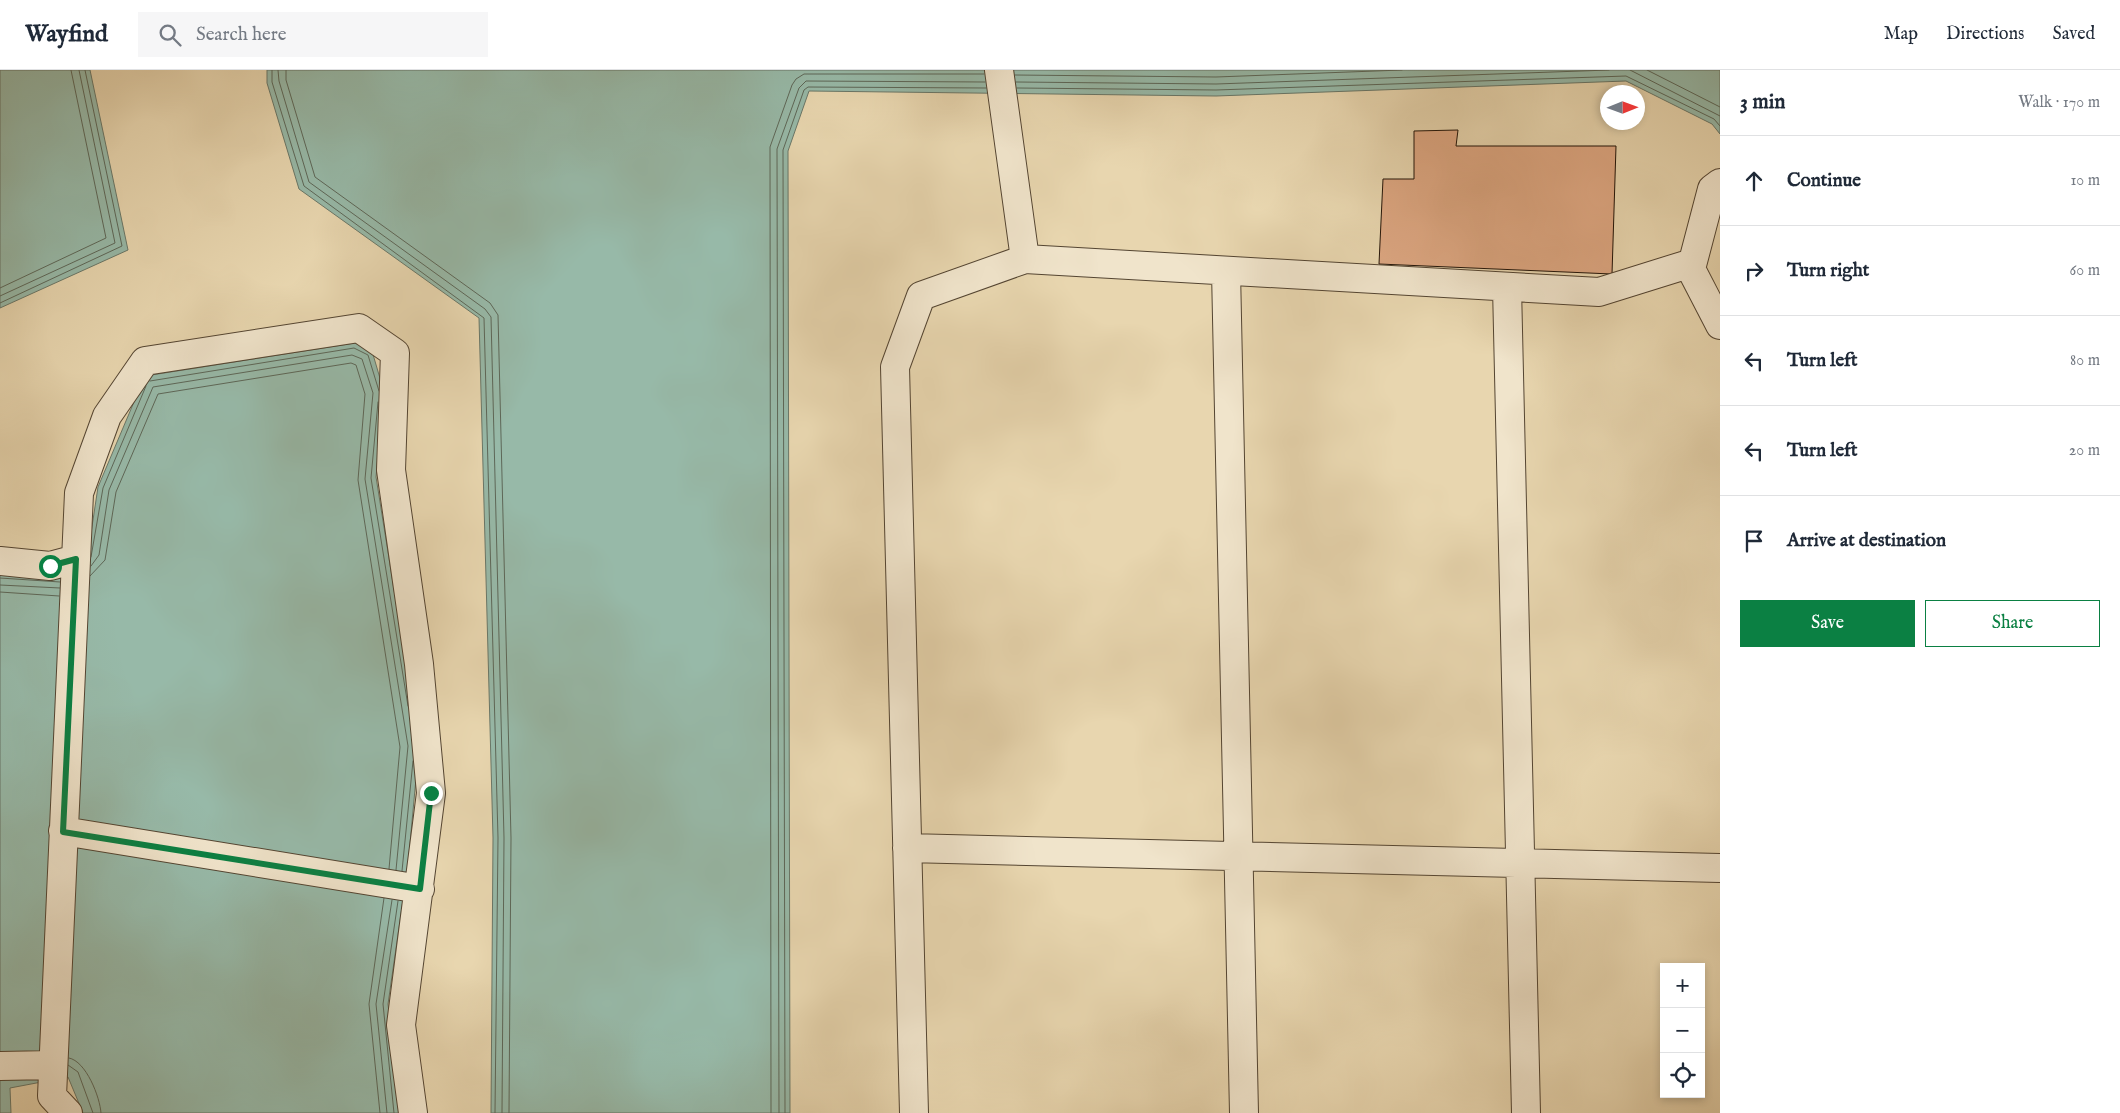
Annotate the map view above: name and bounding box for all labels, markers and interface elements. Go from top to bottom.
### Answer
search box [138,12,488,57]
text: Wayfind [25,19,108,50]
icon: search [156,21,184,49]
text: Search here [196,23,286,47]
text: Map [1884,23,1918,46]
text: Directions [1946,23,2024,46]
text: Saved [2052,23,2095,46]
north arrow [1600,85,1645,130]
text: 3 min [1740,89,1785,116]
text: Walk · 170 m [2018,93,2100,113]
icon: ahead [1740,167,1768,195]
text: Continue [1787,169,1861,193]
text: 10 m [2070,171,2100,191]
icon: right [1740,257,1768,285]
text: Turn right [1787,259,1869,283]
text: 60 m [2070,261,2100,281]
icon: left [1740,347,1768,375]
text: Turn left [1787,349,1858,373]
text: 80 m [2070,351,2100,371]
icon: left [1740,437,1768,465]
text: Turn left [1787,439,1858,463]
text: 20 m [2069,441,2100,461]
icon: arrive [1740,527,1768,555]
text: Arrive at destination [1787,529,1946,553]
route start [39,555,62,578]
button: Save [1740,600,1915,647]
button: Share [1925,600,2100,647]
route end [420,782,443,805]
map controls [1660,963,1705,1098]
button: + [1660,963,1705,1008]
button: − [1660,1008,1705,1053]
button: locate [1660,1053,1705,1098]

